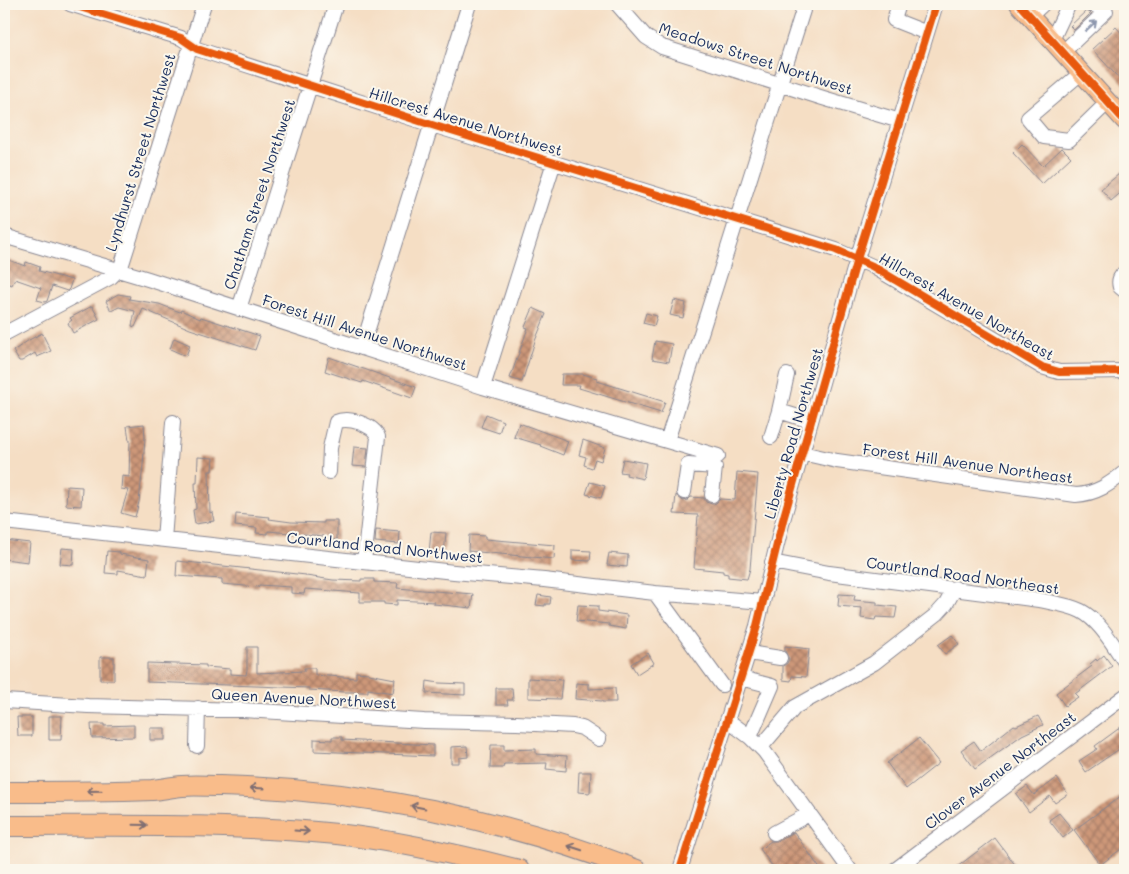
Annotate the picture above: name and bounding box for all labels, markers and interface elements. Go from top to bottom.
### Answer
street label: Meadows Street Northwest [657,17,855,99]
one-way arrow [1084,20,1097,32]
street label: Lyndhurst Street Northwest [100,50,180,254]
street label: Hillcrest Avenue Northwest [367,82,565,160]
street label: Chatham Street Northwest [219,96,299,292]
street label: Hillcrest Avenue Northeast [876,248,1058,364]
street label: Forest Hill Avenue Northwest [260,289,470,375]
street label: Liberty Road Northwest [759,345,827,521]
street label: Forest Hill Avenue Northeast [862,438,1074,488]
street label: Courtland Road Northwest [286,527,484,567]
street label: Courtland Road Northeast [865,552,1061,598]
street label: Queen Avenue Northwest [211,683,397,713]
street label: Clover Avenue Northeast [920,706,1080,834]
one-way arrow [249,783,265,792]
one-way arrow [87,786,103,796]
one-way arrow [410,802,426,812]
one-way arrow [132,820,148,830]
one-way arrow [294,826,310,836]
one-way arrow [568,843,583,852]

